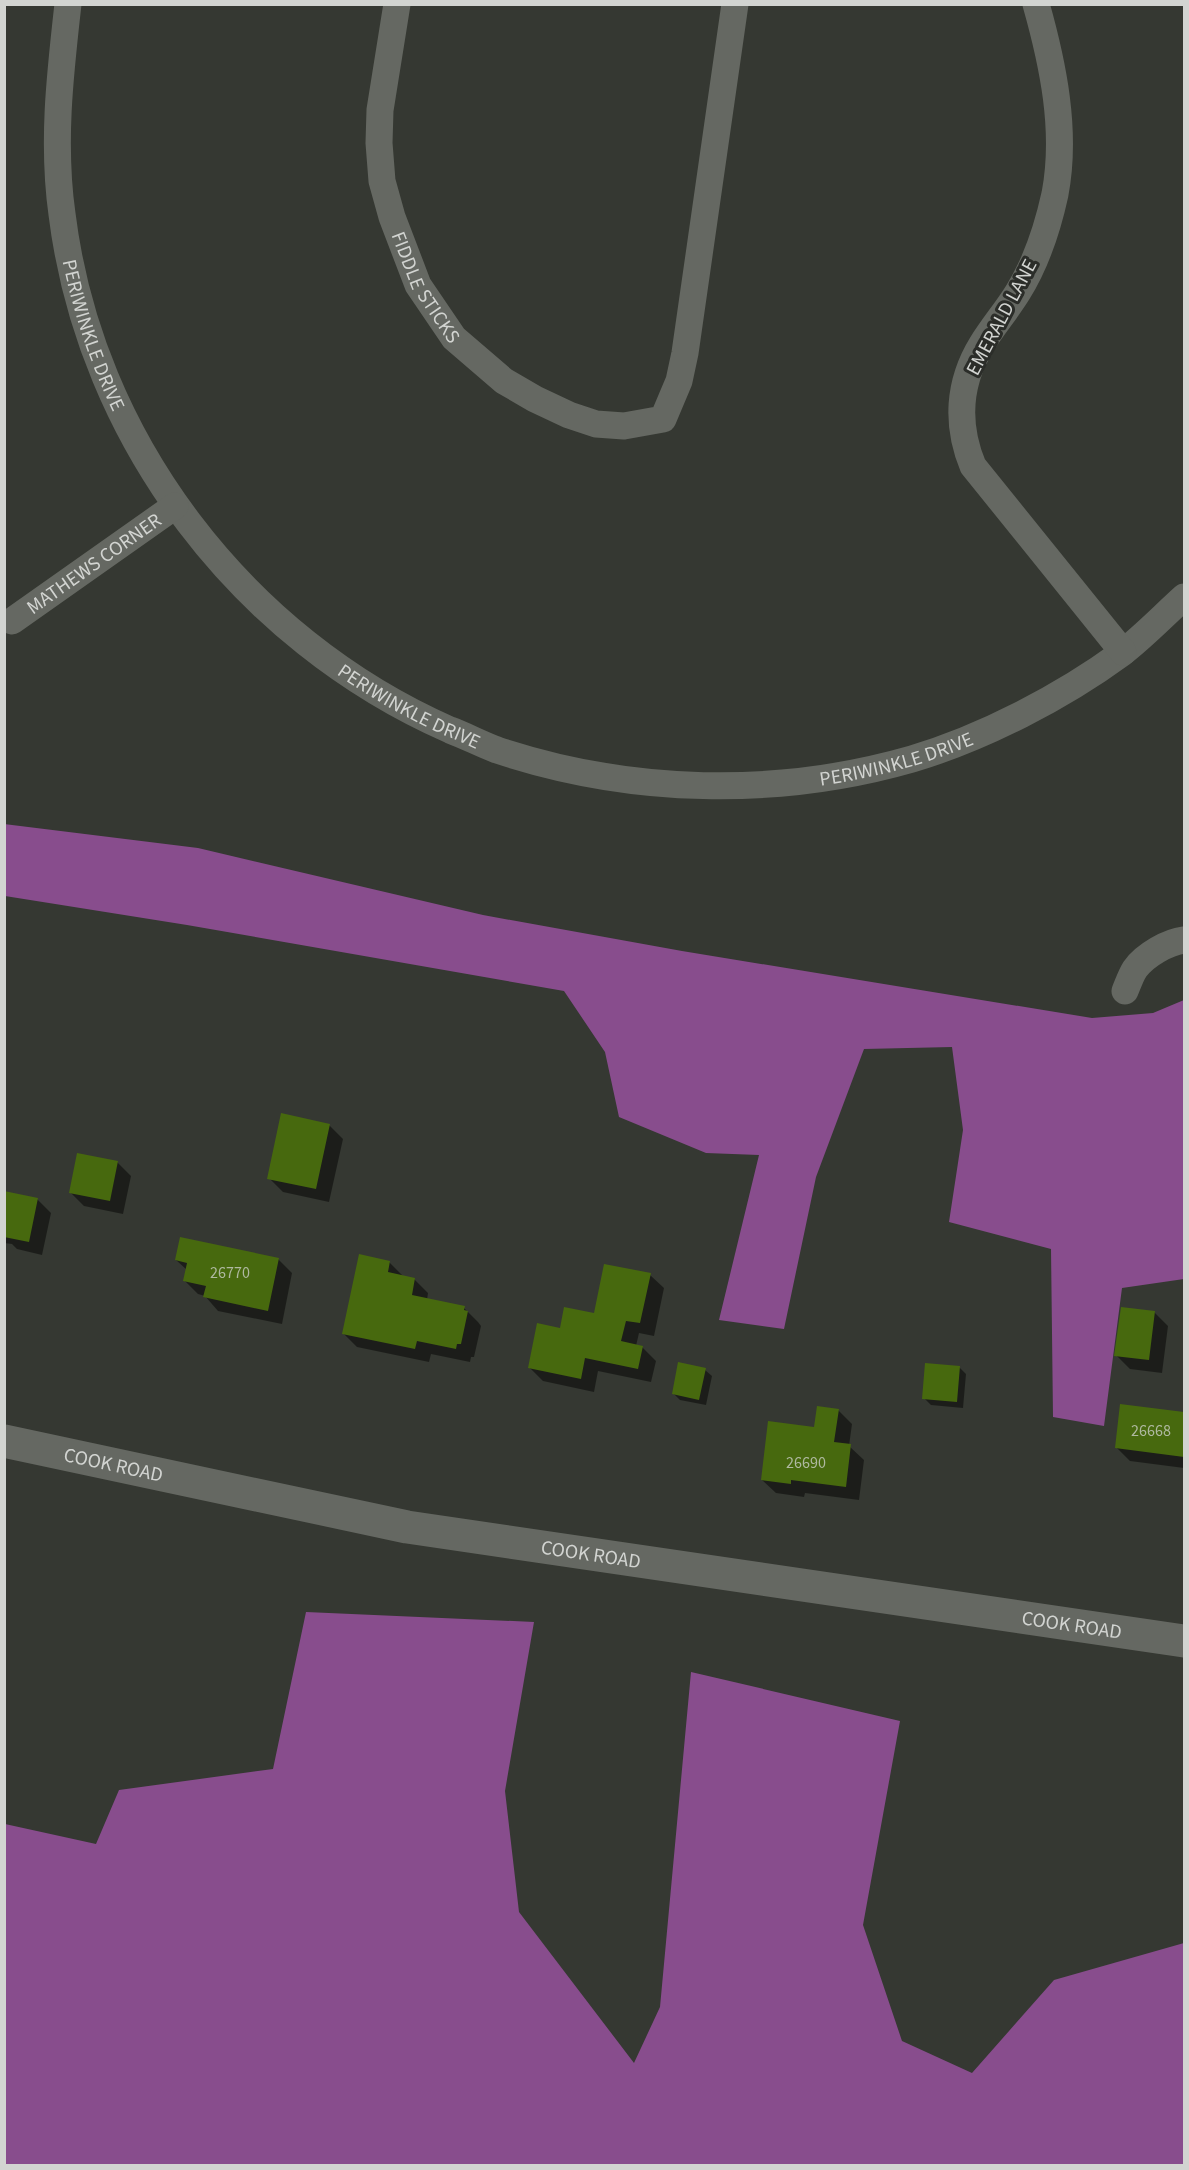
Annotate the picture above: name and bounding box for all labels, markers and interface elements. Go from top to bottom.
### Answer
street label: FIDDLE STICKS [384,228,467,349]
street label: EMERALD LANE [959,254,1044,381]
street label: PERIWINKLE DRIVE [55,257,131,416]
street label: MATHEWS CORNER [21,507,167,622]
street label: PERIWINKLE DRIVE [332,658,485,756]
street label: PERIWINKLE DRIVE [818,725,977,794]
house number: 26770 [210,1262,250,1284]
house number: 26668 [1131,1420,1171,1442]
street label: COOK ROAD [61,1441,165,1490]
house number: 26690 [786,1452,826,1474]
street label: COOK ROAD [539,1534,643,1576]
street label: COOK ROAD [1020,1604,1124,1647]

